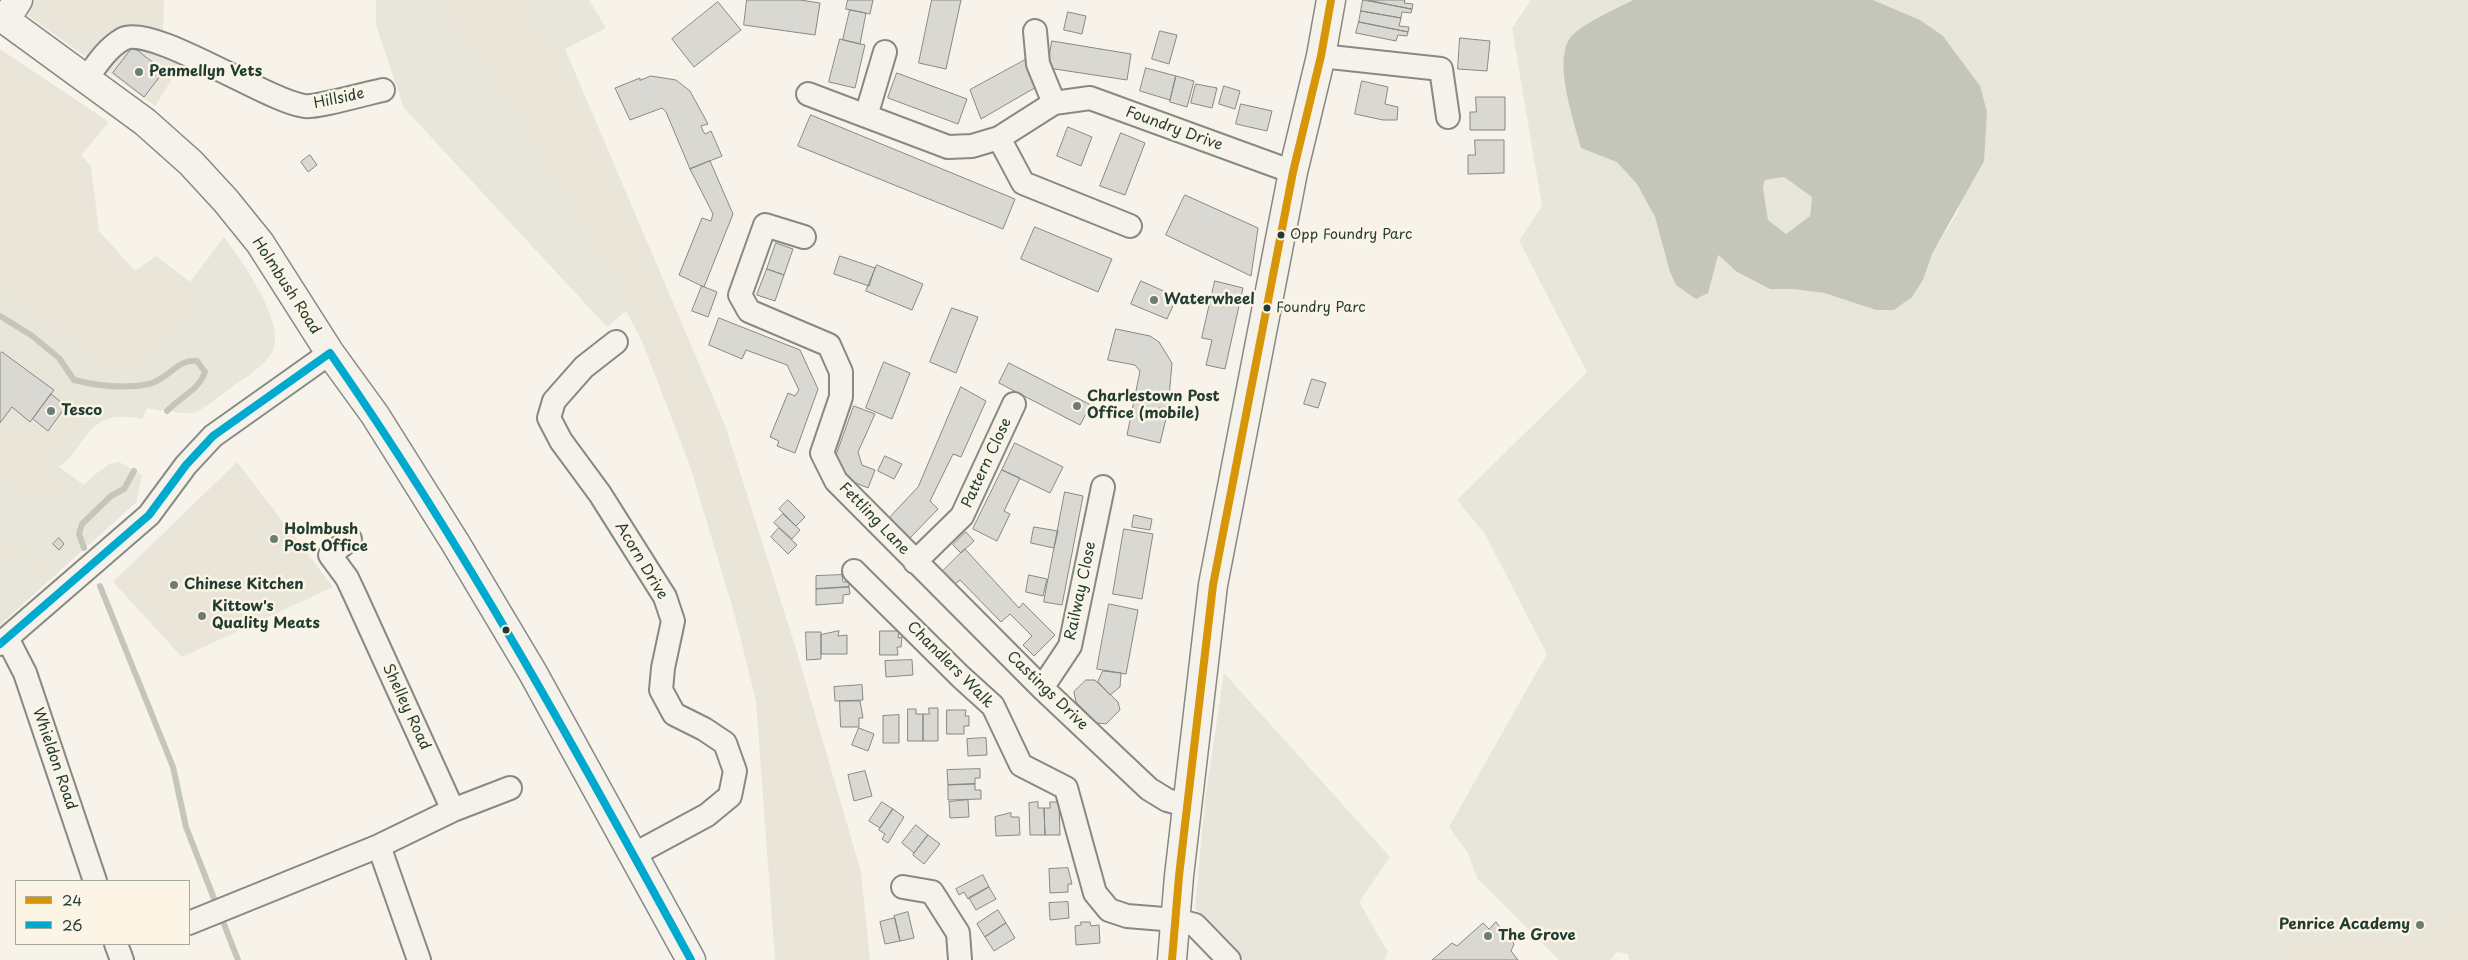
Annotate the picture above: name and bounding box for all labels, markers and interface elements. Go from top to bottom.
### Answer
place label: Penmellyn Vets [149,63,262,81]
marker: Penmellyn Vets [133,66,145,78]
street label: Hillside [312,85,366,113]
street label: Foundry Drive [1123,103,1225,155]
place label: Opp Foundry Parc [1290,227,1412,243]
marker: Opp Foundry Parc [1276,230,1286,240]
street label: Holmbush Road [248,234,324,338]
place label: Waterwheel [1164,291,1255,309]
marker: Waterwheel [1148,294,1160,306]
place label: Foundry Parc [1276,300,1366,316]
marker: Foundry Parc [1262,303,1272,313]
place label: Charlestown Post Office (mobile) [1087,388,1220,423]
marker: Charlestown Post Office (mobile) [1071,400,1083,412]
place label: Tesco [61,402,102,420]
marker: Tesco [45,405,57,417]
street label: Pattern Close [958,415,1016,511]
street label: Fettling Lane [835,479,913,559]
street label: Acorn Drive [611,519,671,603]
place label: Holmbush Post Office [284,521,368,556]
marker: Holmbush Post Office [268,533,280,545]
street label: Railway Close [1062,540,1100,642]
place label: Chinese Kitchen [184,576,304,594]
marker: Chinese Kitchen [168,579,180,591]
place label: Kittow's Quality Meats [212,598,320,633]
marker: Kittow's Quality Meats [196,610,208,622]
street label: Chandlers Walk [903,618,997,712]
unlabelled marker [501,625,511,635]
street label: Castings Drive [1003,648,1091,734]
street label: Shelley Road [378,661,434,753]
street label: Whieldon Road [28,706,80,812]
legend [15,880,190,945]
text: 24 [62,888,82,911]
text: 26 [62,913,83,936]
place label: Penrice Academy [2279,916,2410,934]
marker: Penrice Academy [2414,919,2426,931]
place label: The Grove [1498,927,1576,945]
marker: The Grove [1482,930,1494,942]

